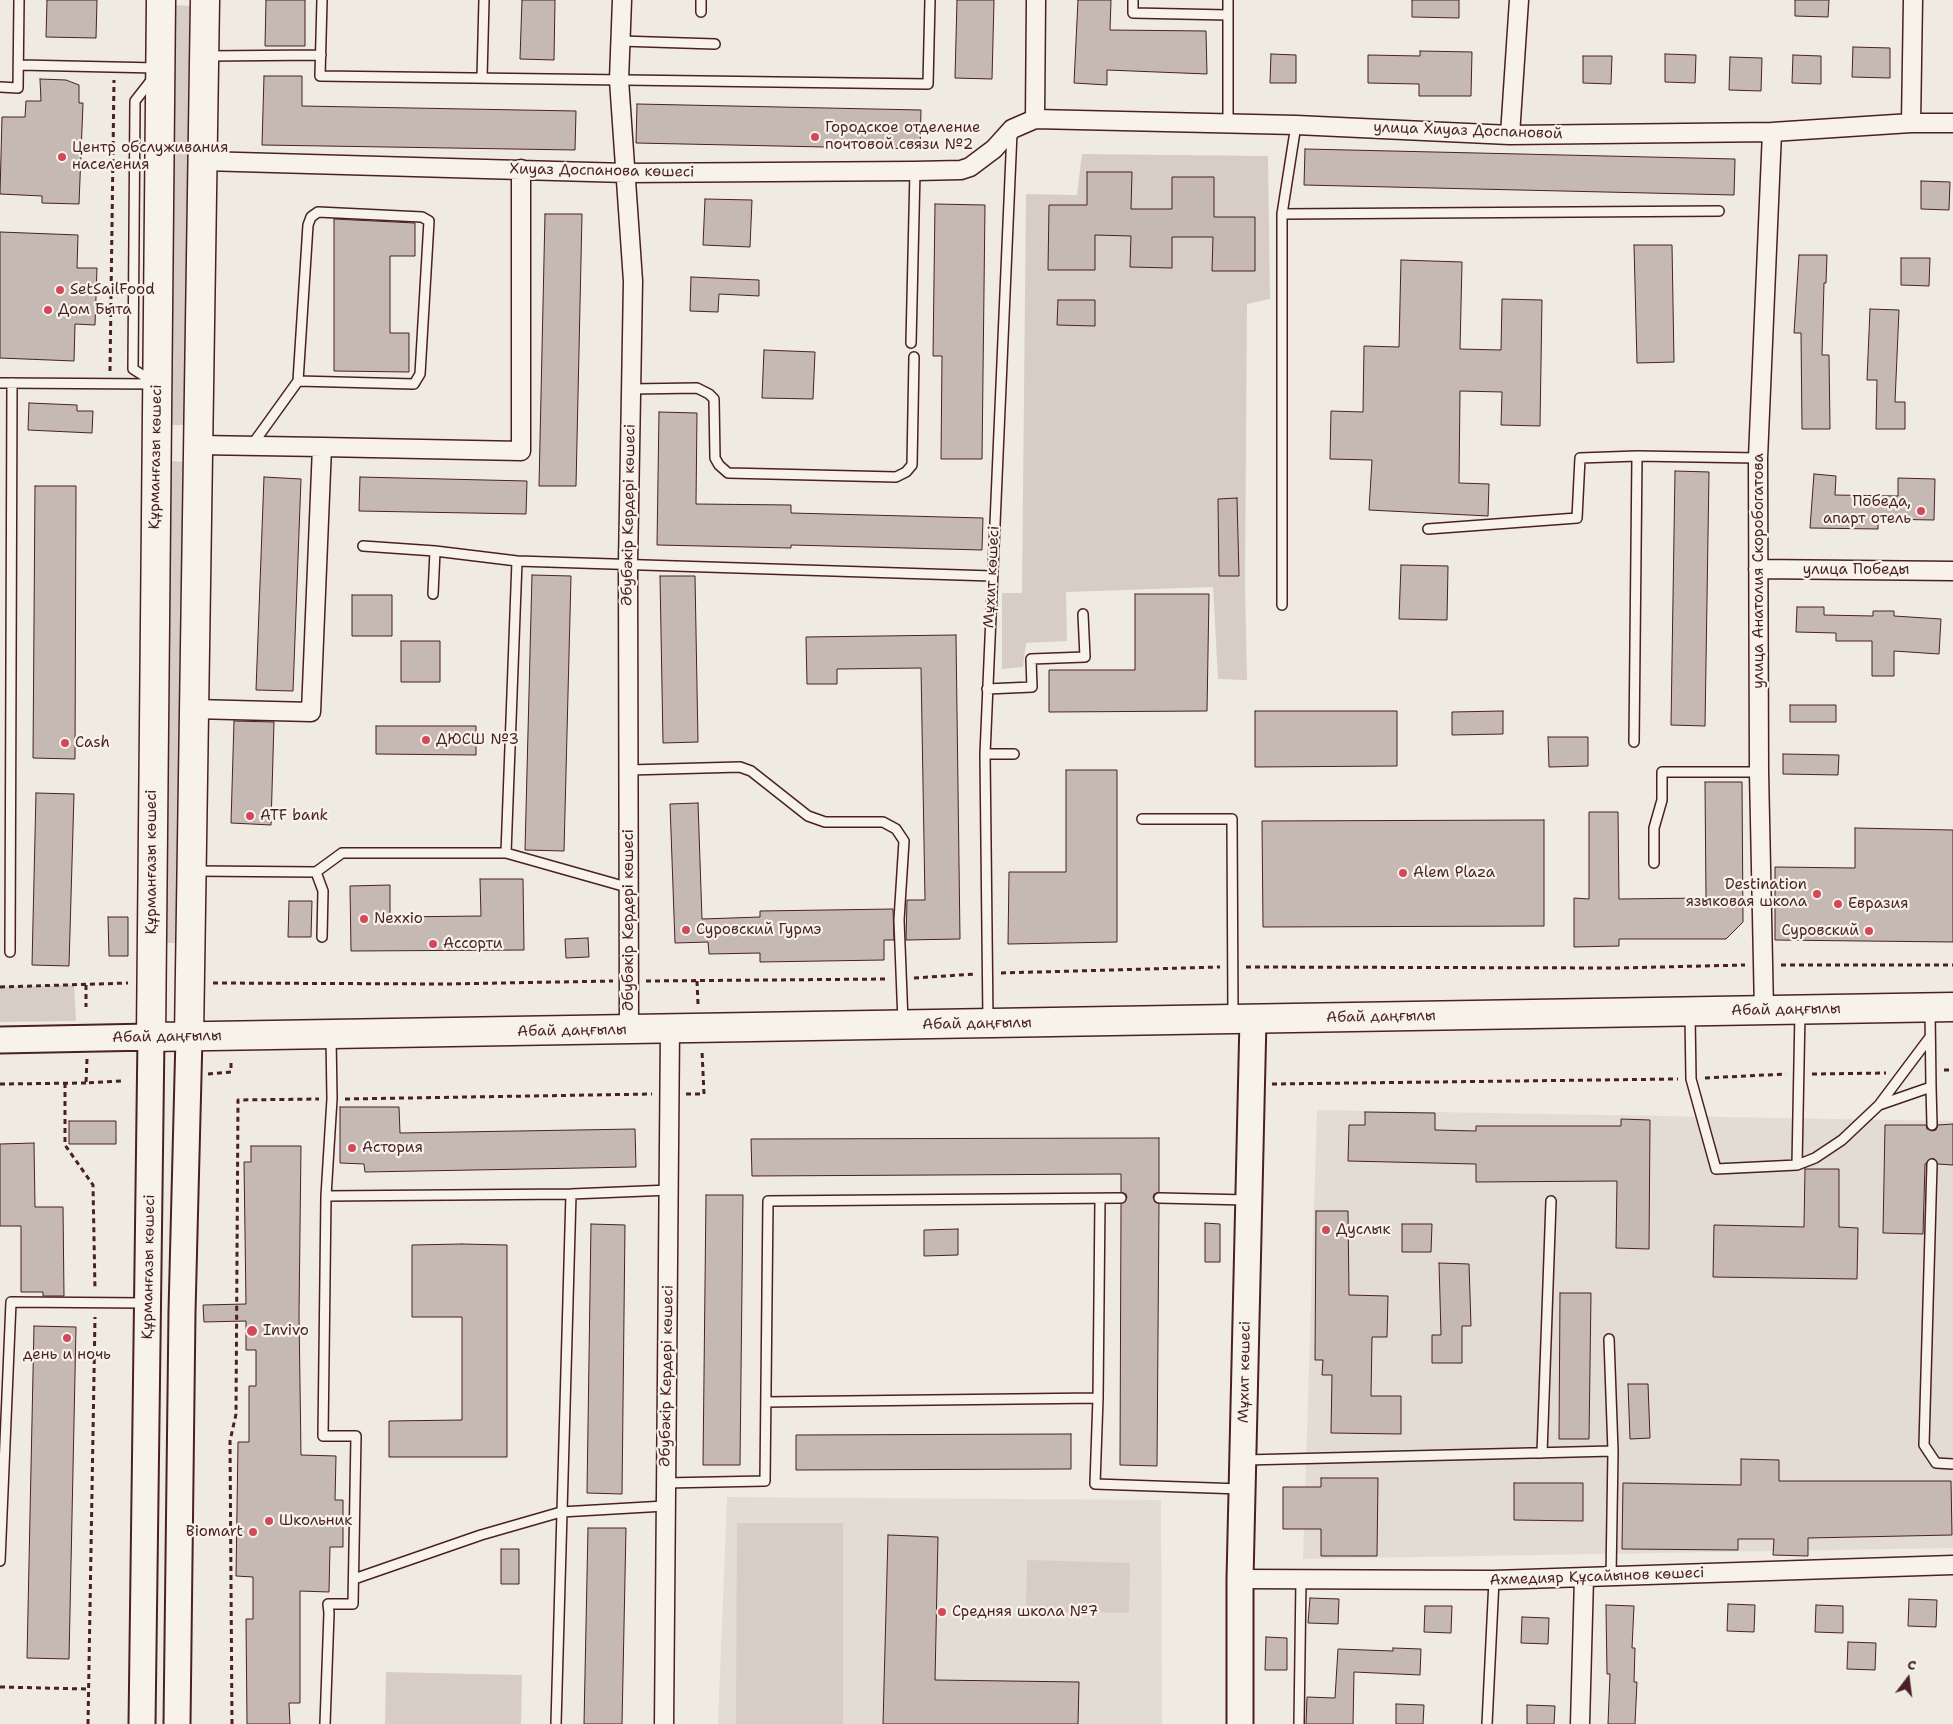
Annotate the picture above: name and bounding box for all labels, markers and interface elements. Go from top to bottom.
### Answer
place label: Городское отделение почтовой связи №2 [825,119,981,154]
street label: улица Хиуаз Доспановой [1373,119,1563,143]
marker: Городское отделение почтовой связи №2 [809,131,821,143]
place label: Центр обслуживания наcеления [72,139,228,174]
marker: Центр обслуживания наcеления [56,151,68,163]
street label: Хиуаз Доспанова көшесі [510,160,694,182]
place label: SetSailFood [70,281,155,299]
marker: SetSailFood [54,284,66,296]
place label: Дом Быта [58,301,132,319]
marker: Дом Быта [42,304,54,316]
street label: Құрманғазы көшесі [146,384,166,530]
street label: Әбубәкір Кердері көшесі [618,424,640,606]
street label: улица Анатолия Скоробогатова [1750,453,1768,689]
place label: Победа, апарт отель [1823,493,1911,528]
marker: Победа, апарт отель [1915,505,1927,517]
street label: Мұхит көшесі [980,525,1004,629]
street label: улица Победы [1803,561,1909,579]
place label: ДЮСШ №3 [436,731,519,749]
place label: Cash [75,734,110,752]
marker: ДЮСШ №3 [420,734,432,746]
marker: Cash [59,737,71,749]
street label: Құрманғазы көшесі [143,789,161,935]
place label: ATF bank [260,807,328,825]
marker: ATF bank [244,810,256,822]
street label: Әбубәкір Кердері көшесі [620,829,638,1011]
place label: Alem Plaza [1413,864,1495,882]
marker: Alem Plaza [1397,867,1409,879]
place label: Destination языковая школа [1686,876,1807,911]
marker: Destination языковая школа [1811,888,1823,900]
place label: Евразия [1848,895,1909,913]
marker: Евразия [1832,898,1844,910]
place label: Nexxio [374,910,423,928]
marker: Nexxio [358,913,370,925]
place label: Суровский Гурмэ [696,921,821,939]
place label: Суровский [1782,922,1859,940]
marker: Суровский Гурмэ [680,924,692,936]
marker: Суровский [1863,925,1875,937]
place label: Ассорти [443,935,503,953]
marker: Ассорти [427,938,439,950]
street label: Абай даңғылы [1731,1000,1841,1020]
street label: Абай даңғылы [1326,1007,1436,1027]
street label: Абай даңғылы [922,1014,1032,1034]
street label: Абай даңғылы [517,1021,627,1041]
street label: Абай даңғылы [112,1027,222,1047]
place label: Астория [362,1139,423,1157]
marker: Астория [346,1142,358,1154]
street label: Құрманғазы көшесі [139,1194,159,1340]
place label: Дуслык [1336,1221,1391,1239]
marker: Дуслык [1320,1224,1332,1236]
street label: Әбубәкір Кердері көшесі [656,1285,678,1467]
street label: Мұхит көшесі [1235,1321,1255,1423]
place label: Invivo [263,1322,309,1340]
marker: Invivo [245,1324,259,1338]
marker: день и ночь [61,1332,73,1344]
place label: день и ночь [23,1346,111,1364]
place label: Школьник [279,1512,352,1530]
marker: Школьник [263,1515,275,1527]
place label: Biomart [186,1523,243,1541]
marker: Biomart [247,1526,259,1538]
street label: Ахмедияр Құсайынов көшесі [1489,1564,1705,1590]
place label: Средняя школа №7 [952,1603,1098,1621]
marker: Средняя школа №7 [936,1606,948,1618]
north arrow [1883,1654,1933,1704]
text: С [1905,1655,1918,1674]

